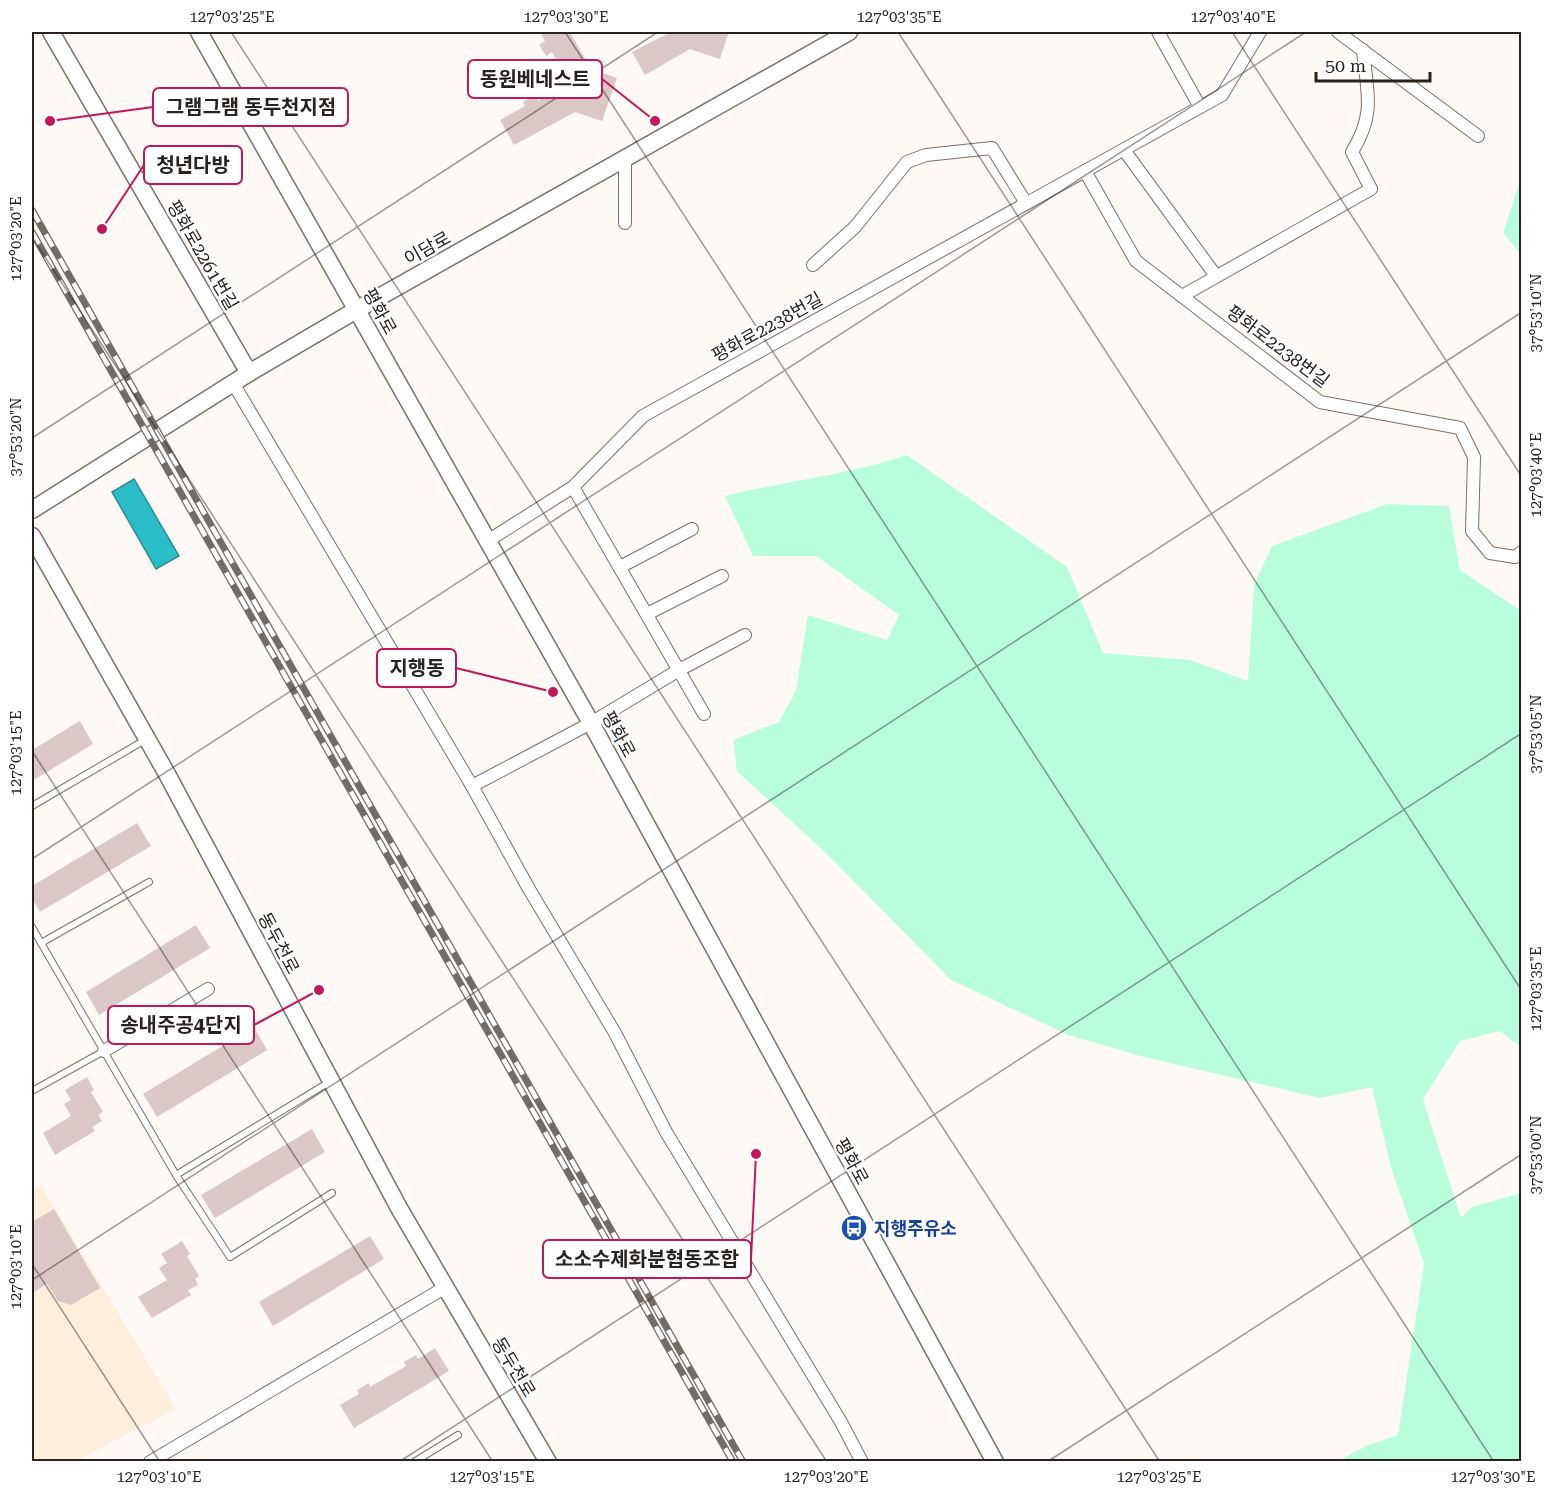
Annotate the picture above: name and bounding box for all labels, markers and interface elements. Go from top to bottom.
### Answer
text: 127°03'25"E [189,8,275,26]
text: 127°03'30"E [523,8,609,26]
text: 127°03'35"E [856,8,942,26]
text: 127°03'40"E [1190,8,1276,26]
scale bar [1316,45,1430,83]
text: 50 m [1325,55,1366,76]
callout: 동원베네스트 [468,60,602,98]
text: 동원베네스트 [480,67,590,91]
callout: 그램그램 동두천지점 [153,88,348,126]
text: 그램그램 동두천지점 [166,95,336,119]
callout: 청년다방 [144,146,242,184]
text: 청년다방 [156,153,230,177]
text: 127°03'20"E [7,196,25,282]
street label: 평화로2261번길 [163,196,243,314]
street label: 이담로 [400,227,454,269]
text: 37°53'10"N [1527,273,1545,353]
street label: 평화로 [359,284,401,338]
street label: 평화로2238번길 [708,288,826,366]
street label: 평화로2238번길 [1223,301,1333,391]
text: 37°53'20"N [7,397,25,477]
text: 127°03'40"E [1527,432,1545,518]
callout: 지행동 [377,649,456,687]
text: 지행동 [389,656,445,680]
text: 37°53'05"N [1527,694,1545,774]
street label: 평화로 [598,707,640,761]
text: 127°03'15"E [7,710,25,796]
street label: 동두천로 [254,909,304,977]
text: 127°03'35"E [1527,946,1545,1032]
callout: 송내주공4단지 [108,1006,254,1044]
text: 송내주공4단지 [120,1013,242,1037]
text: 37°53'00"N [1527,1115,1545,1195]
street label: 평화로 [831,1134,873,1188]
bus stop icon: 지행주유소 [839,1213,869,1243]
place label: 지행주유소 [874,1218,957,1239]
text: 127°03'10"E [7,1224,25,1310]
callout: 소소수제화분협동조합 [543,1240,751,1278]
text: 소소수제화분협동조합 [555,1247,740,1271]
street label: 동두천로 [488,1333,540,1401]
text: 127°03'10"E [116,1468,202,1486]
text: 127°03'15"E [449,1468,535,1486]
text: 127°03'20"E [783,1468,869,1486]
text: 127°03'25"E [1116,1468,1202,1486]
text: 127°03'30"E [1450,1468,1536,1486]

